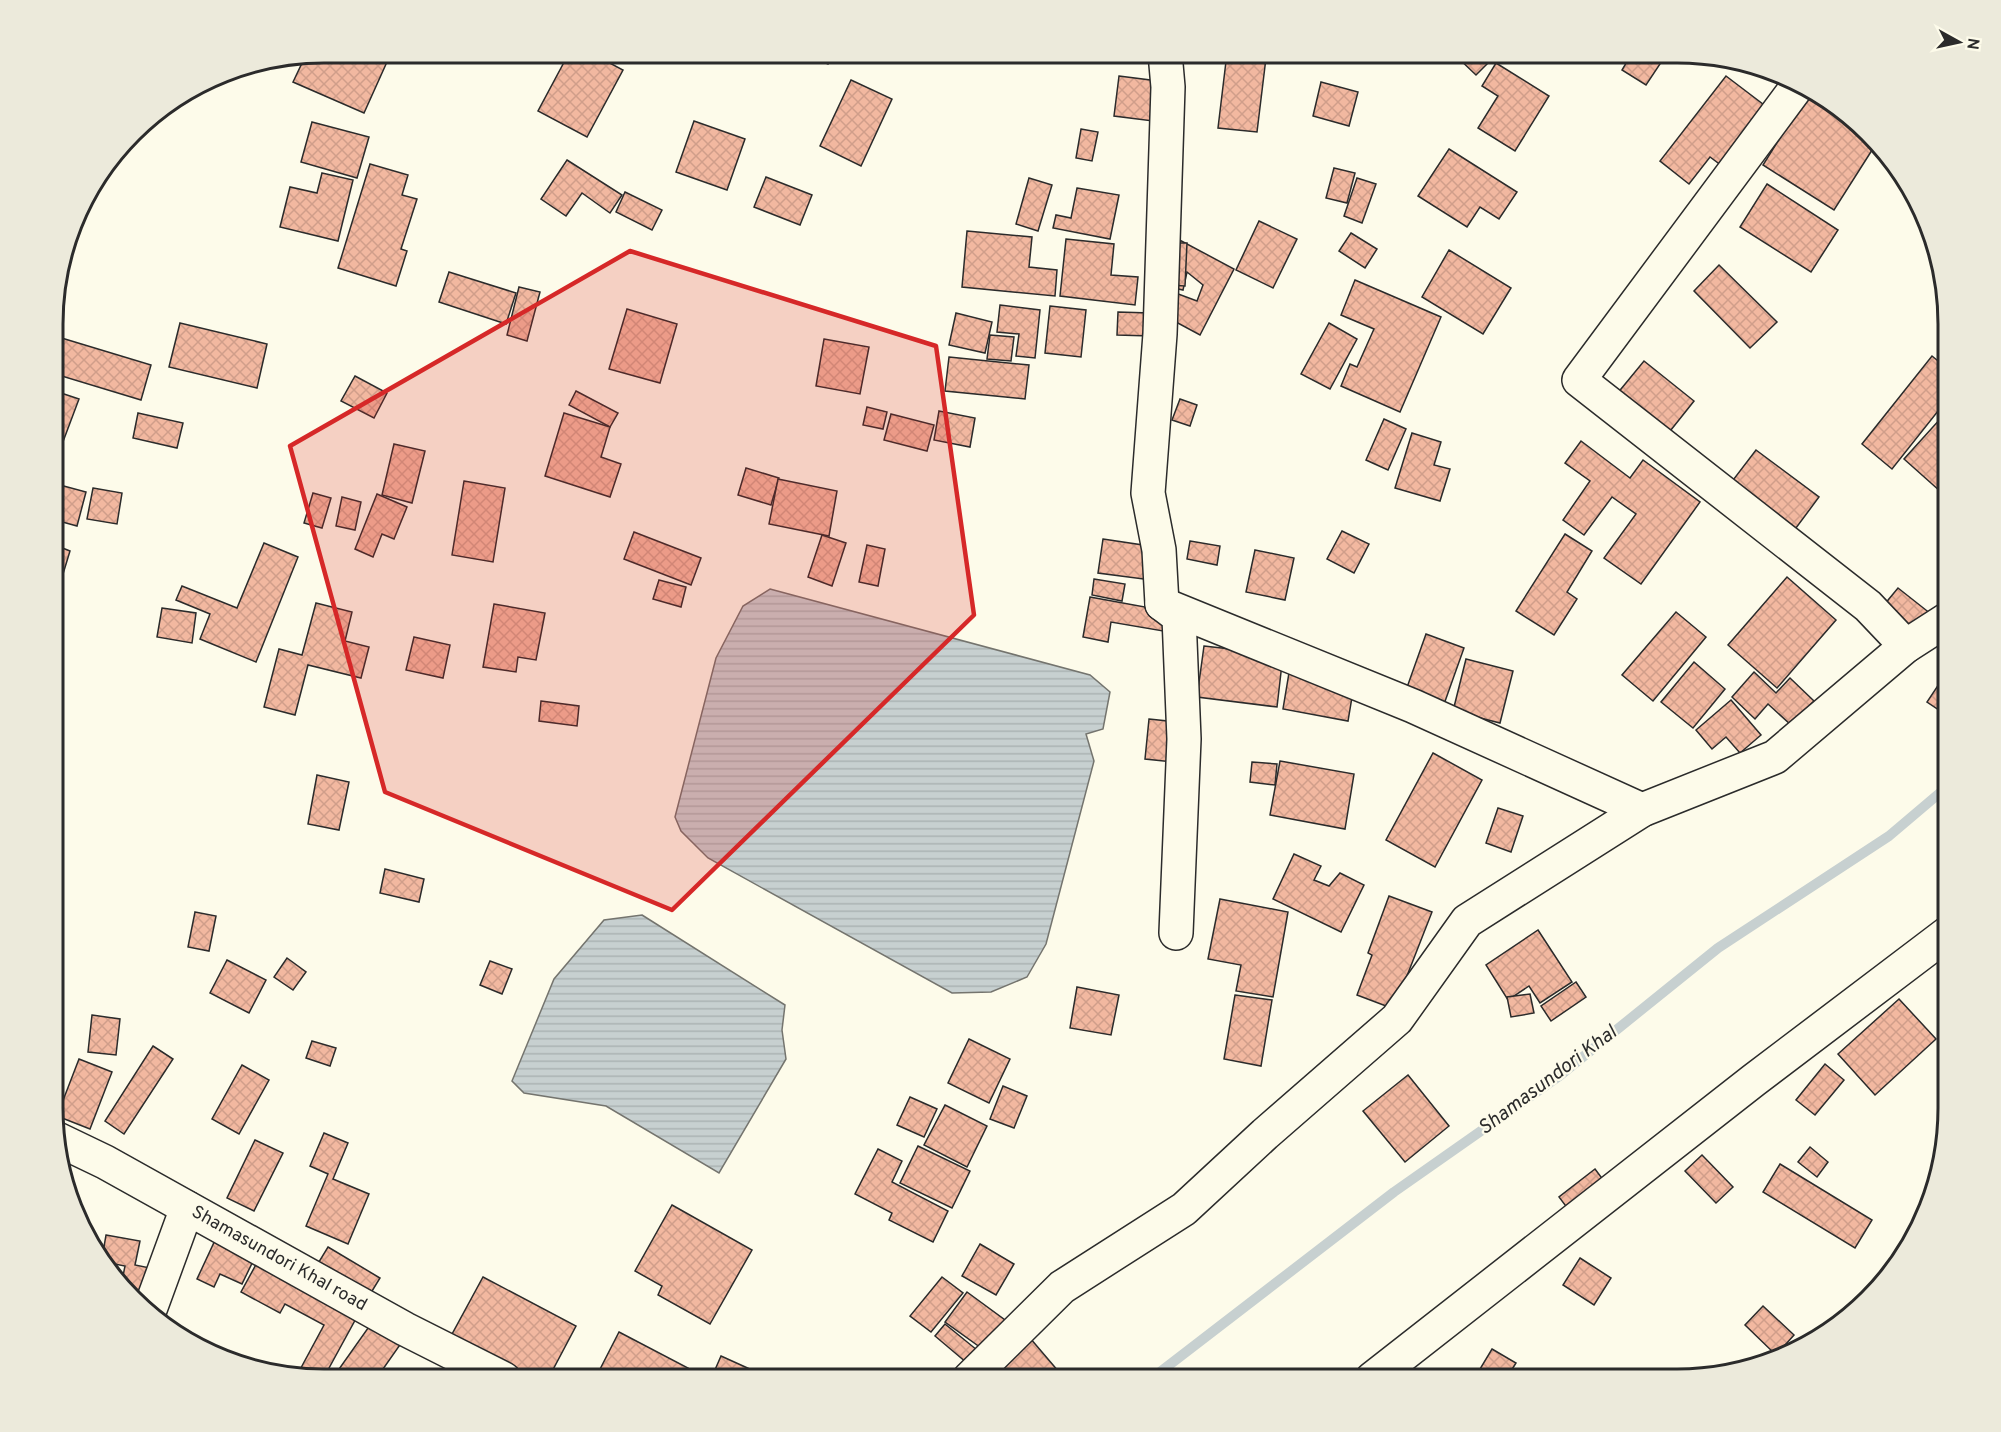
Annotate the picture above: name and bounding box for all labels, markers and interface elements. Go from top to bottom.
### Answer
north arrow [1929,12,1989,72]
text: N [1961,37,1983,51]
water label: Shamasundori Khal [1473,1020,1623,1142]
street label: Shamasundori Khal road [187,1201,371,1317]

